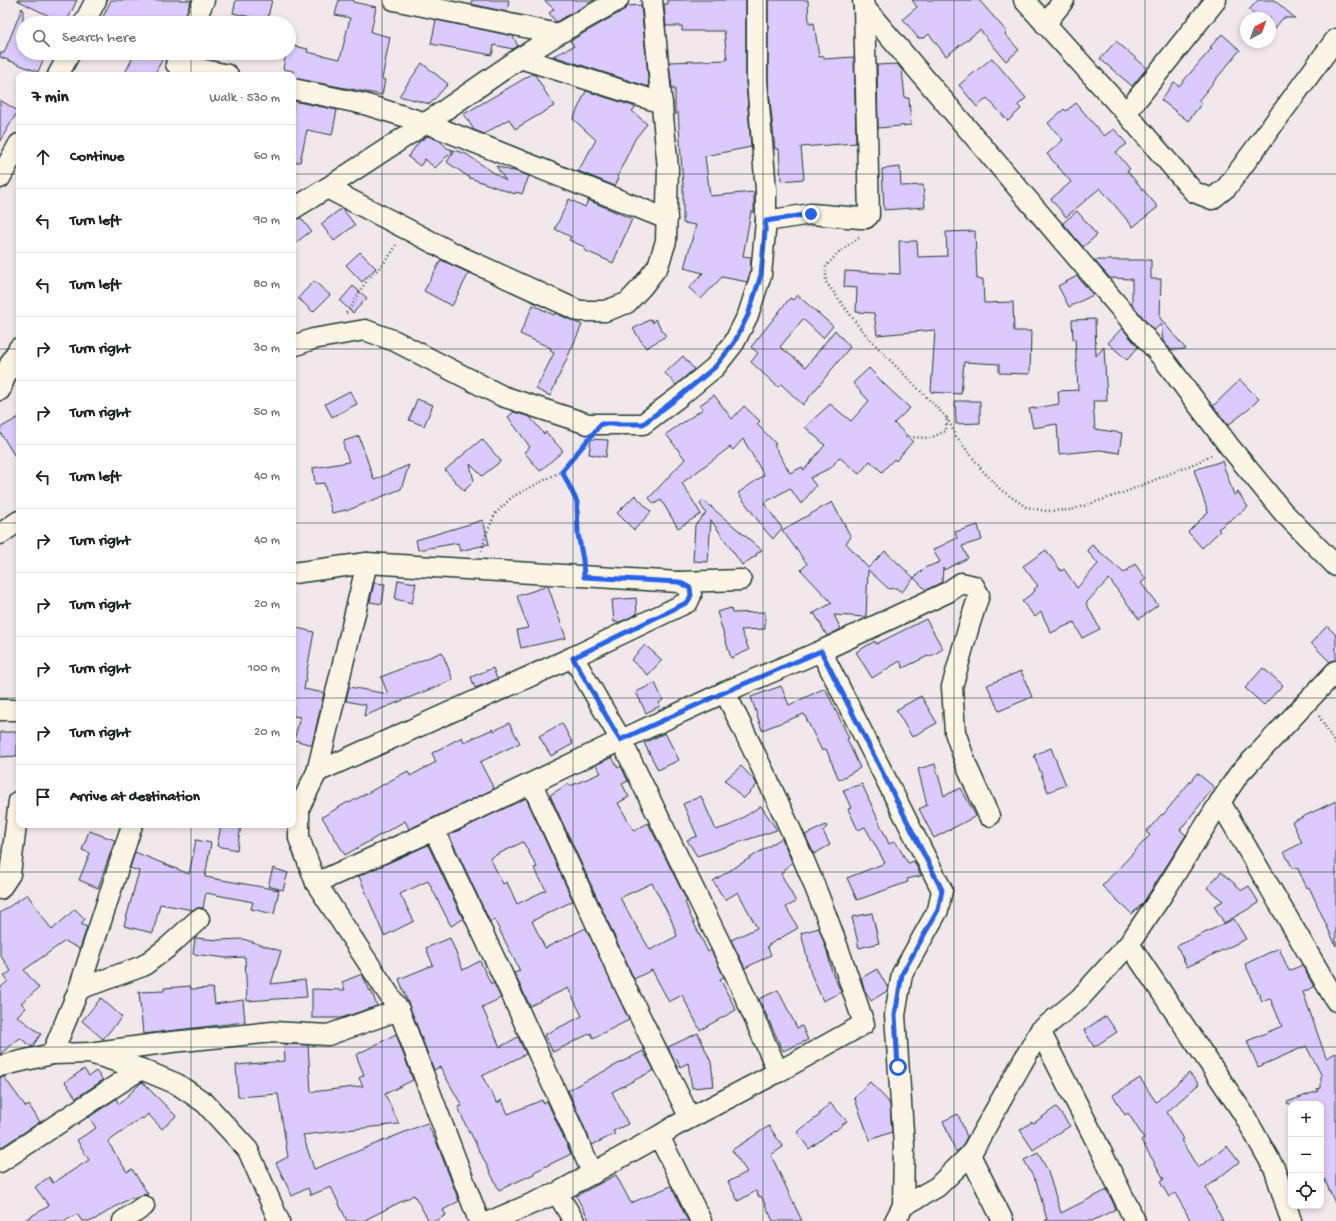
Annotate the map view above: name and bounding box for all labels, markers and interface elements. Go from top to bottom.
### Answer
north arrow [1240,12,1276,48]
search box [16,16,296,60]
icon: search [30,27,52,49]
text: Search here [62,29,136,47]
text: 7 min [32,88,69,108]
text: Walk · 530 m [210,91,280,106]
icon: ahead [32,146,54,168]
text: Continue [70,148,124,166]
text: 60 m [254,149,280,164]
route end [802,205,820,223]
icon: left [32,210,54,232]
text: Turn left [70,212,121,230]
text: 90 m [254,213,280,228]
icon: left [32,274,54,296]
text: Turn left [70,276,121,294]
text: 80 m [253,277,280,292]
icon: right [32,338,54,360]
text: Turn right [70,340,130,358]
text: 30 m [254,341,280,356]
icon: right [32,402,54,424]
text: Turn right [70,404,130,422]
text: 50 m [253,405,280,420]
icon: left [32,466,54,488]
text: Turn left [70,468,121,486]
text: 40 m [254,469,280,484]
icon: right [32,530,54,552]
text: Turn right [70,532,130,550]
text: 40 m [254,533,280,548]
icon: right [32,594,54,616]
text: Turn right [70,596,130,614]
text: 20 m [254,597,280,612]
icon: right [32,658,54,680]
text: Turn right [70,660,130,678]
text: 100 m [248,661,280,676]
icon: right [32,722,54,744]
text: Turn right [70,724,130,742]
text: 20 m [254,725,280,740]
icon: arrive [32,786,54,808]
text: Arrive at destination [70,788,200,806]
route start [889,1058,907,1076]
map controls [1288,1101,1324,1209]
button: + [1288,1101,1324,1137]
button: − [1288,1137,1324,1173]
button: locate [1288,1173,1324,1209]

